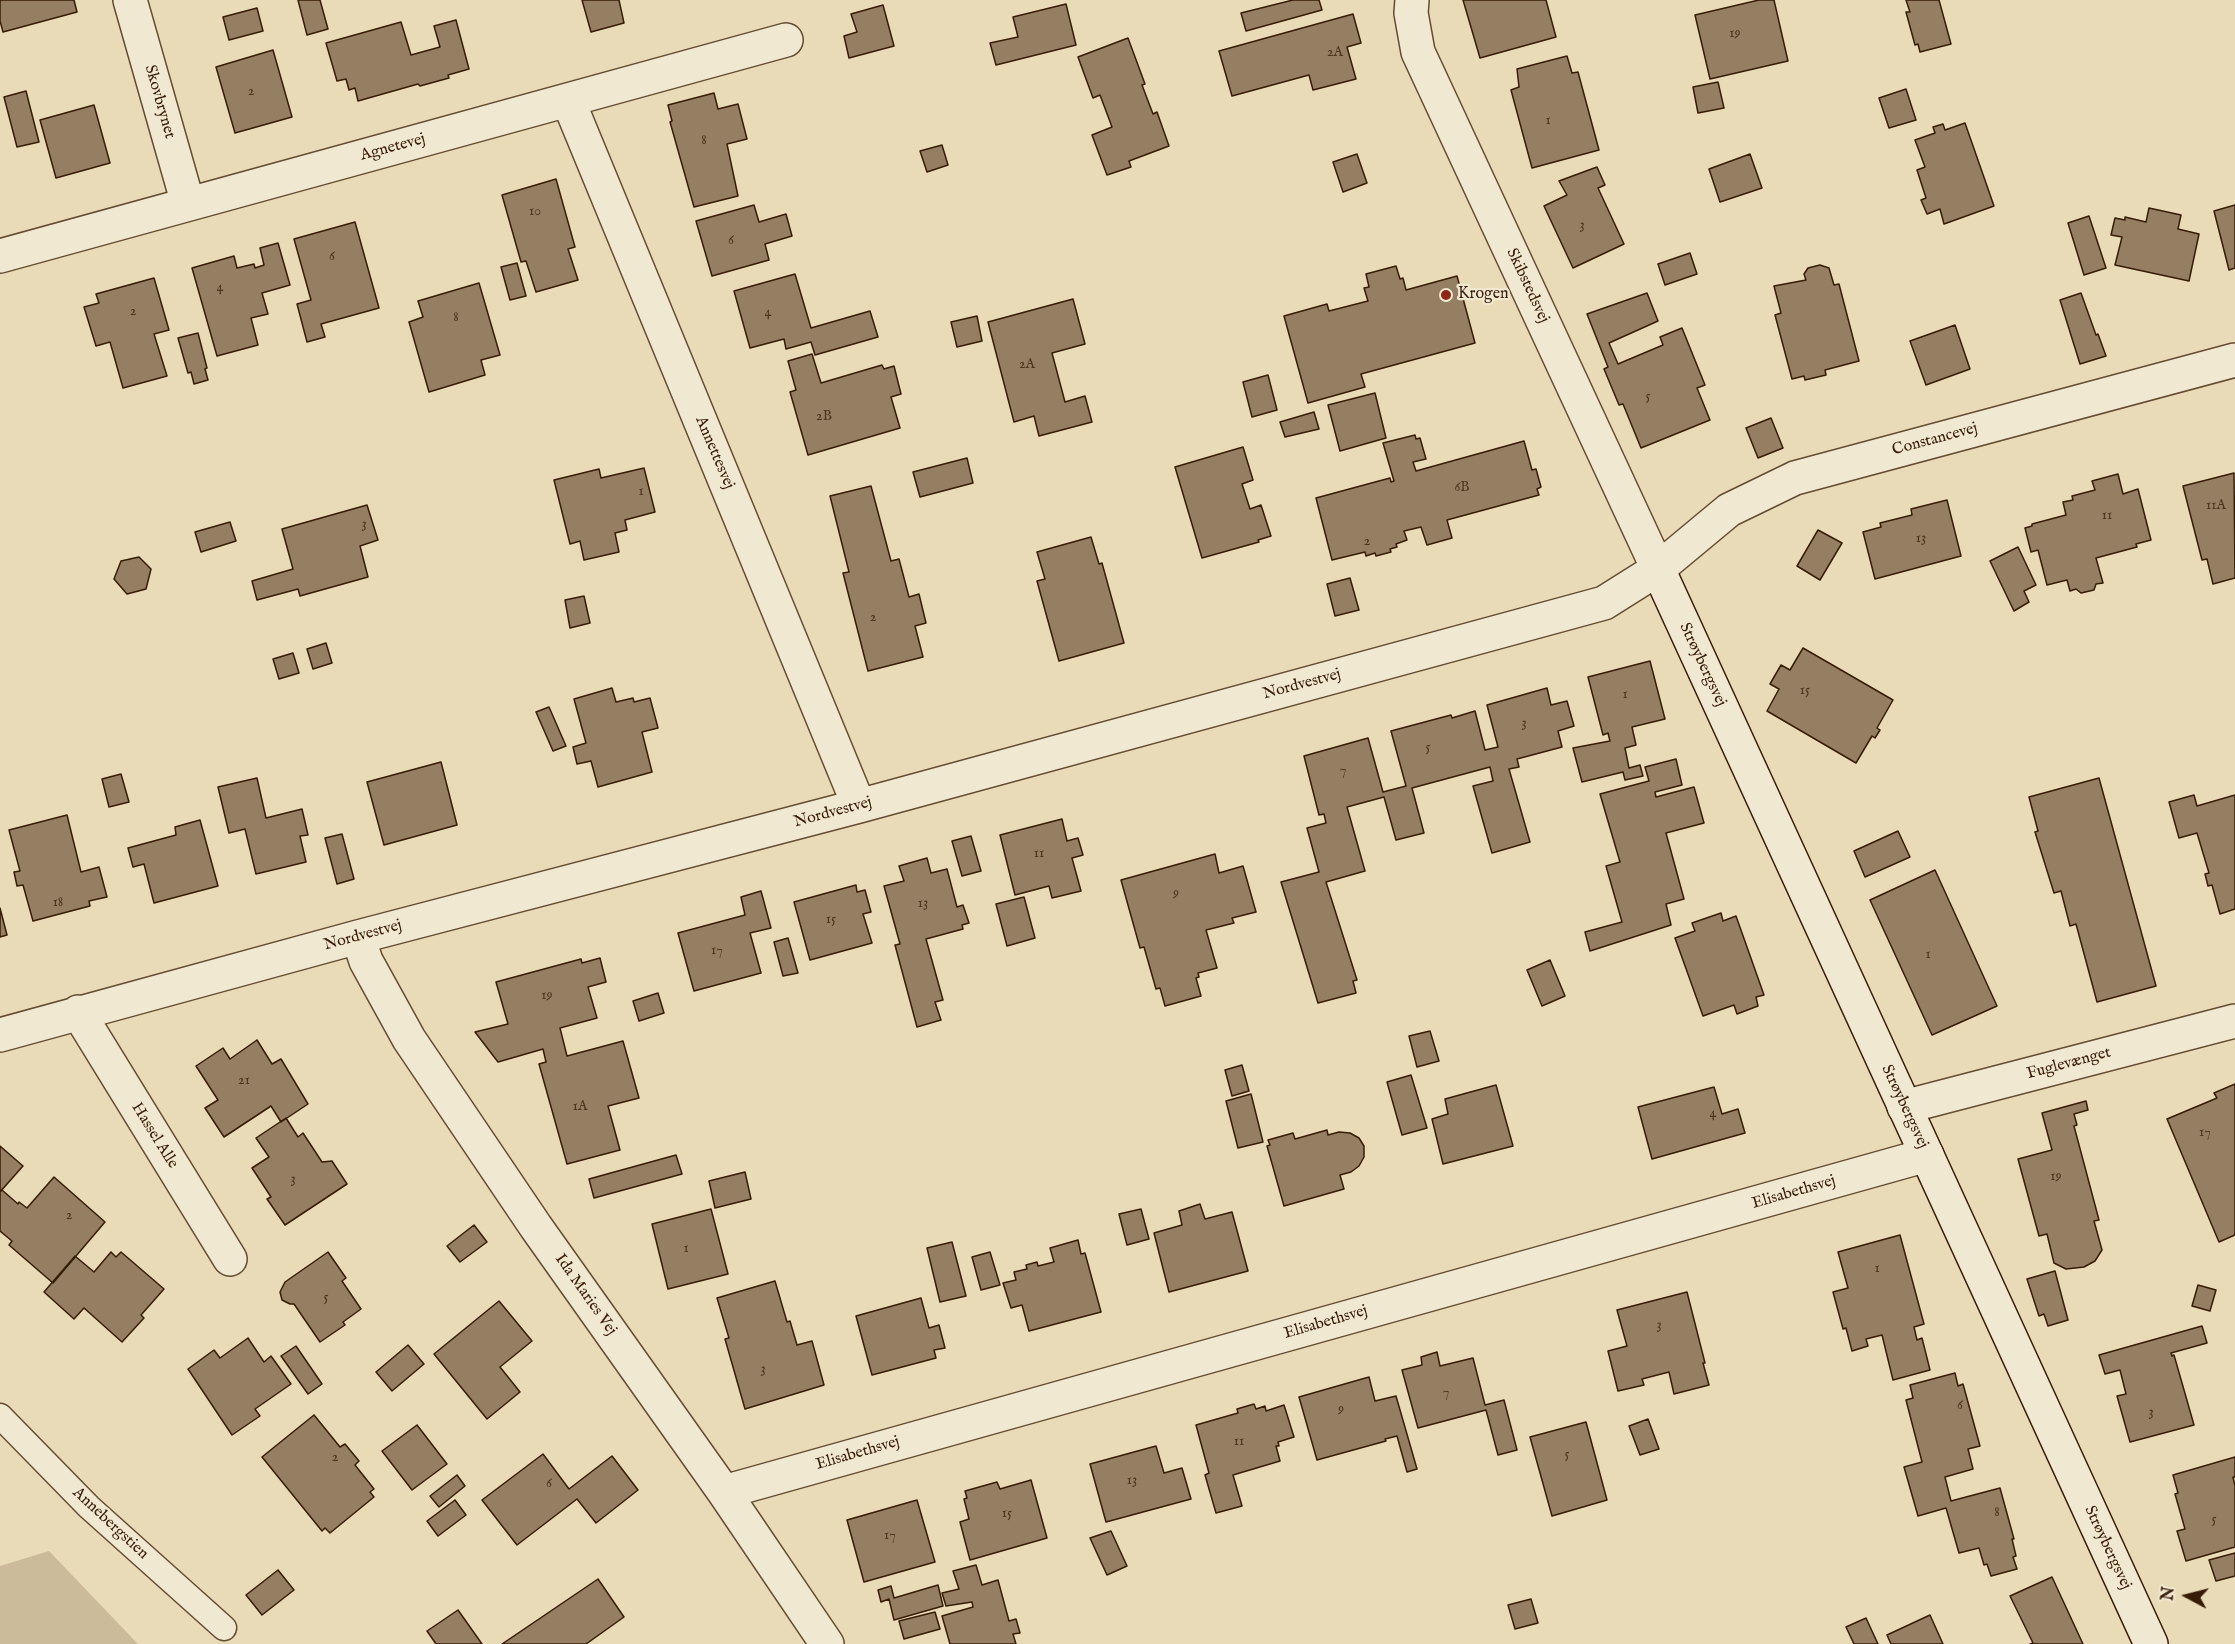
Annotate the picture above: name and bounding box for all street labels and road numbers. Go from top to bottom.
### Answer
street label: Skovbrynet [139,63,179,141]
street label: Agnetevej [358,130,428,166]
street label: Skibstedsvej [1501,246,1553,326]
street label: Annettesvej [690,414,738,492]
street label: Constancevej [1890,419,1980,461]
street label: Strøybergsvej [1674,620,1730,710]
street label: Nordvestvej [1261,665,1343,705]
street label: Nordvestvej [792,793,874,833]
street label: Nordvestvej [322,916,404,956]
street label: Fuglevænget [2025,1044,2113,1084]
street label: Strøybergsvej [1876,1062,1932,1152]
street label: Hassel Alle [126,1100,182,1172]
street label: Elisabethsvej [1750,1172,1838,1214]
street label: Ida Maries Vej [550,1251,620,1339]
street label: Elisabethsvej [1282,1302,1370,1344]
street label: Elisabethsvej [814,1433,902,1475]
street label: Annebergstien [68,1484,152,1564]
street label: Strøybergsvej [2079,1503,2135,1593]

